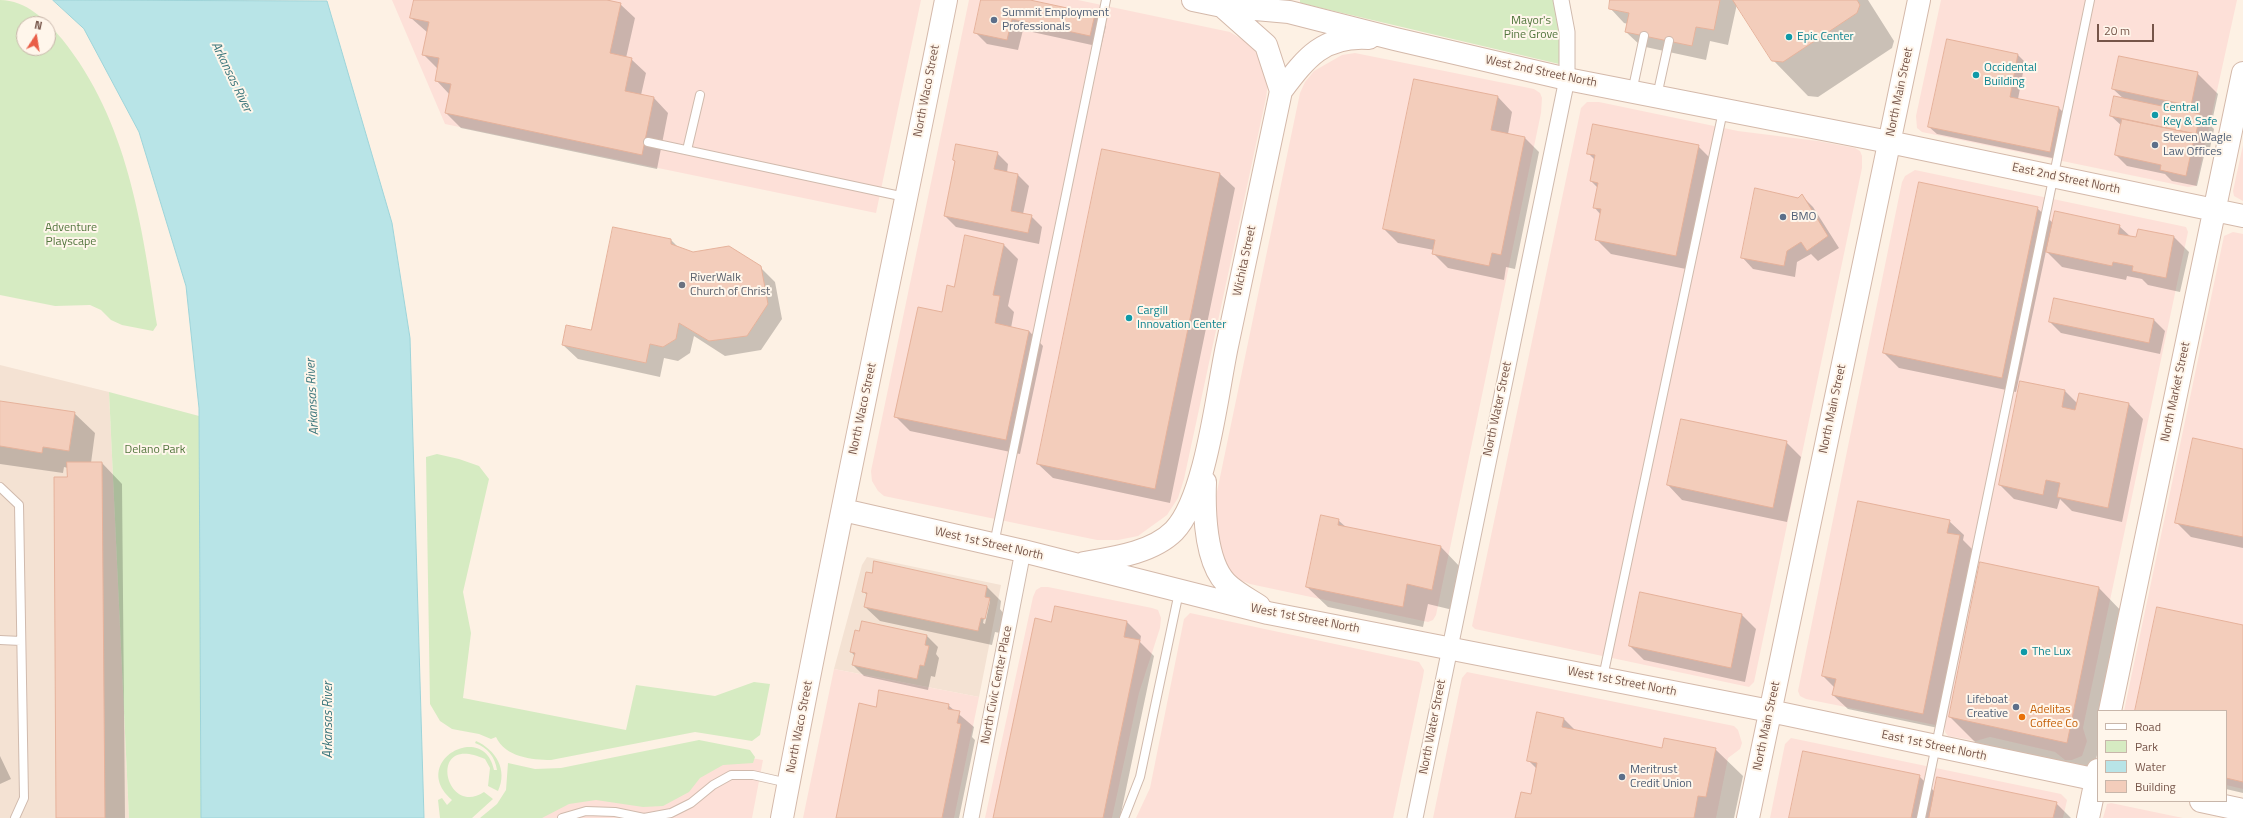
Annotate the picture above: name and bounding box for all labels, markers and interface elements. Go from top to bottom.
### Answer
place label: Summit Employment Professionals [1002,6,1109,34]
park label: Mayor's Pine Grove [1504,14,1558,42]
marker: Summit Employment Professionals [989,15,999,25]
north arrow [16,16,56,56]
scale bar [2099,16,2156,42]
text: N [33,17,44,34]
text: 20 m [2104,21,2130,40]
place label: Epic Center [1797,30,1854,44]
marker: Epic Center [1784,32,1794,42]
water label: Arkansas River [207,39,255,115]
street label: North Waco Street [911,44,943,138]
street label: North Main Street [1884,46,1916,138]
street label: West 2nd Street North [1484,53,1598,91]
place label: Occidental Building [1984,61,2037,89]
marker: Occidental Building [1971,70,1981,80]
place label: Central Key & Safe [2163,101,2217,129]
marker: Central Key & Safe [2150,110,2160,120]
place label: Steven Wagle Law Offices [2163,131,2232,159]
marker: Steven Wagle Law Offices [2150,140,2160,150]
street label: East 2nd Street North [2011,161,2121,197]
place label: BMO [1791,210,1816,224]
marker: BMO [1778,212,1788,222]
park label: Adventure Playscape [45,221,97,249]
street label: Wichita Street [1231,225,1259,297]
place label: RiverWalk Church of Christ [690,271,770,299]
marker: RiverWalk Church of Christ [677,280,687,290]
place label: Cargill Innovation Center [1137,304,1226,332]
marker: Cargill Innovation Center [1124,313,1134,323]
street label: North Market Street [2158,341,2194,443]
water label: Arkansas River [303,359,323,435]
street label: North Water Street [1481,360,1515,458]
street label: North Waco Street [846,362,880,456]
street label: North Main Street [1817,363,1849,455]
park label: Delano Park [125,443,185,457]
street label: West 1st Street North [933,525,1045,563]
street label: West 1st Street North [1249,601,1361,637]
street label: North Civic Center Place [978,625,1016,745]
place label: The Lux [2032,645,2071,659]
marker: The Lux [2019,647,2029,657]
street label: West 1st Street North [1566,664,1678,700]
street label: North Water Street [1417,678,1449,776]
street label: North Waco Street [784,680,816,774]
street label: North Main Street [1751,680,1783,772]
water label: Arkansas River [321,682,337,758]
place label: Lifeboat Creative [1967,693,2008,721]
marker: Lifeboat Creative [2011,702,2021,712]
place label: Adelitas Coffee Co [2030,703,2078,731]
legend [2097,710,2227,802]
marker: Adelitas Coffee Co [2017,712,2027,722]
text: Road [2135,717,2161,736]
street label: East 1st Street North [1880,728,1988,764]
text: Park [2135,737,2158,756]
text: Water [2135,757,2166,776]
place label: Meritrust Credit Union [1630,763,1692,791]
marker: Meritrust Credit Union [1617,772,1627,782]
text: Building [2135,777,2176,796]

